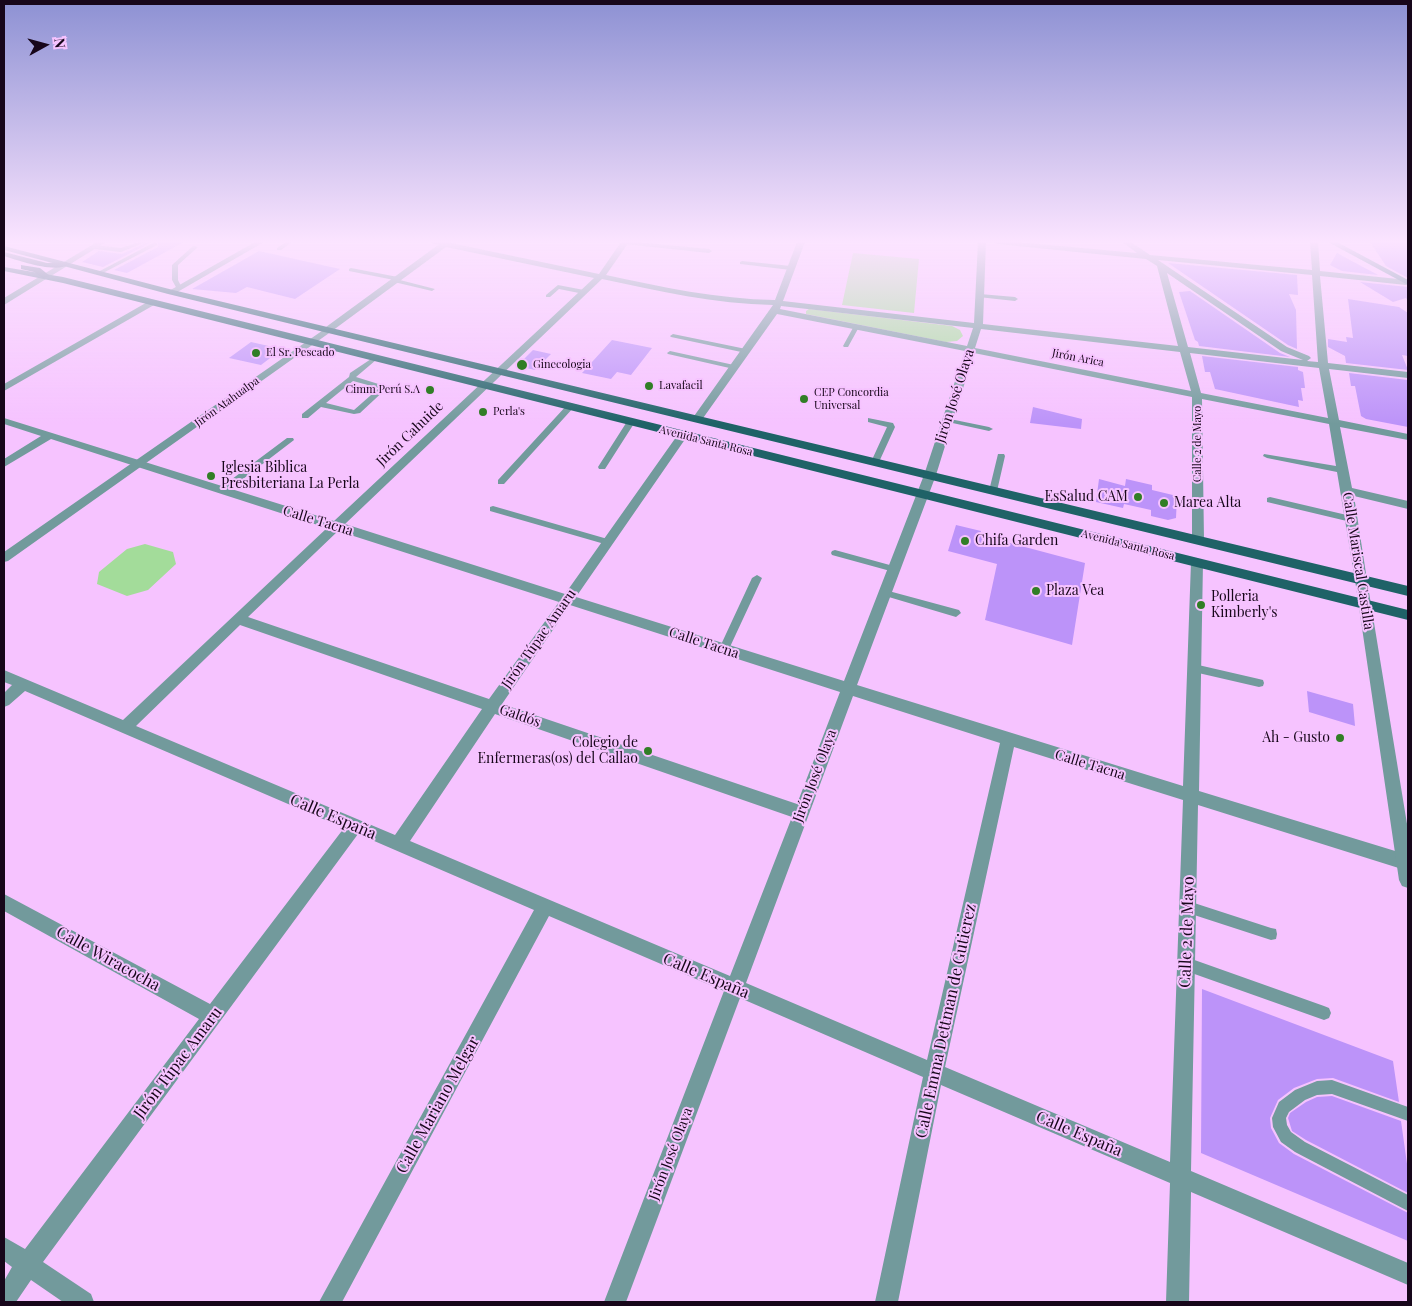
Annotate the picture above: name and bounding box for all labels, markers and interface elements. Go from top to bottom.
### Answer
north arrow [20,20,70,70]
text: N [50,37,70,49]
place label: El Sr. Pescado [266,346,335,360]
street label: Jirón Arica [1051,346,1105,370]
marker: El Sr. Pescado [250,347,262,359]
street label: Jirón José Olaya [932,347,978,445]
marker: Ginecologia [515,358,529,372]
place label: Ginecologia [533,358,591,372]
street label: Jirón Atahualpa [192,374,262,430]
place label: Lavafacil [659,379,703,393]
marker: Lavafacil [643,380,655,392]
place label: Cimm Perú S.A [345,383,420,397]
marker: Cimm Perú S.A [424,384,436,396]
place label: CEP Concordia Universal [814,386,889,412]
marker: CEP Concordia Universal [798,393,810,405]
street label: Jirón Cahuide [373,398,447,470]
place label: Perla's [493,405,525,419]
marker: Perla's [477,406,489,418]
street label: Calle 2 de Mayo [1191,406,1205,482]
street label: Avenida Santa Rosa [658,423,754,459]
place label: Iglesia Biblica Presbiteriana La Perla [221,460,359,492]
marker: Iglesia Biblica Presbiteriana La Perla [205,470,217,482]
place label: EsSalud CAM [1045,489,1128,505]
marker: EsSalud CAM [1132,491,1144,503]
street label: Calle Mariscal Castilla [1339,491,1377,631]
place label: Marea Alta [1174,495,1241,511]
marker: Marea Alta [1158,497,1170,509]
street label: Calle Tacna [281,502,355,540]
street label: Avenida Santa Rosa [1080,527,1176,563]
place label: Chifa Garden [975,533,1058,549]
marker: Chifa Garden [959,535,971,547]
place label: Plaza Vea [1046,583,1104,599]
marker: Plaza Vea [1030,585,1042,597]
street label: Jirón Túpac Amaru [498,586,580,692]
place label: Polleria Kimberly's [1211,589,1278,622]
marker: Polleria Kimberly's [1195,599,1207,611]
street label: Calle Tacna [667,624,741,662]
street label: Galdós [497,701,543,731]
street label: Jirón José Olaya [790,727,840,825]
place label: Ah - Gusto [1262,730,1330,746]
marker: Ah - Gusto [1334,732,1346,744]
place label: Colegio de Enfermeras(os) del Callao [478,735,638,768]
marker: Colegio de Enfermeras(os) del Callao [642,745,654,757]
street label: Calle Tacna [1053,746,1127,784]
street label: Calle España [287,790,379,844]
street label: Calle 2 de Mayo [1175,876,1199,988]
street label: Calle Emma Dettman de Gutierez [912,902,980,1140]
street label: Calle Wiracocha [53,923,163,995]
street label: Calle España [660,949,752,1003]
street label: Jirón Túpac Amaru [130,1003,226,1123]
street label: Calle Mariano Melgar [392,1033,484,1177]
street label: Jirón José Olaya [646,1105,696,1203]
street label: Calle España [1033,1107,1125,1161]

